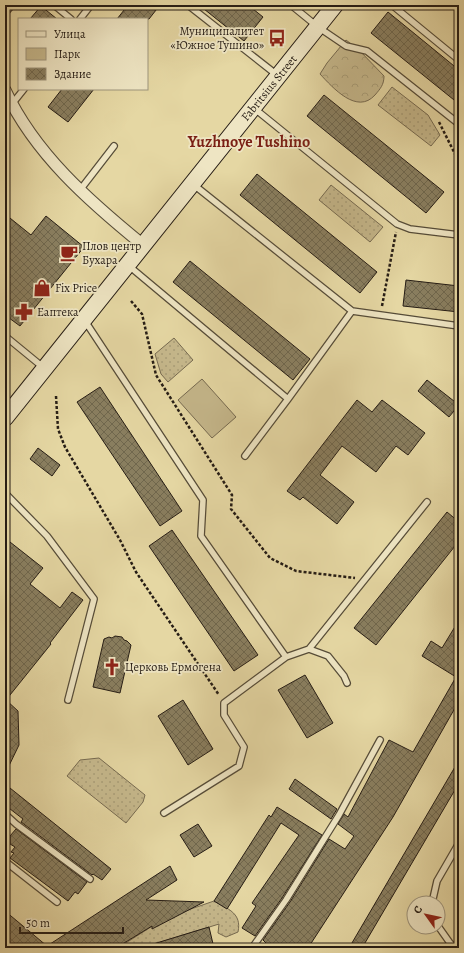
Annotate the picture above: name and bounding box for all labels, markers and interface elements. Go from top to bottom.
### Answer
legend [18,18,148,90]
place label: Муниципалитет «Южное Тушино» [171,23,265,53]
text: Улица [54,26,86,42]
bus stop icon: Муниципалитет «Южное Тушино» [267,28,287,48]
text: Парк [54,46,80,62]
street label: Fabritsius Street [237,52,301,124]
text: Здание [54,66,91,82]
district label: Yuzhnoye Tushino [187,131,310,153]
place label: Плов центр Бухара [82,238,141,268]
cafe icon: Плов центр Бухара [59,243,79,263]
shop icon: Fix Price [32,278,52,298]
place label: Fix Price [55,280,97,296]
pharmacy icon: Еаптека [14,302,34,322]
place label: Еаптека [37,304,79,320]
church icon: Церковь Ермогена [102,657,122,677]
place label: Церковь Ермогена [125,659,222,675]
north arrow [406,895,446,935]
text: С [410,903,426,917]
scale bar [20,909,123,935]
text: 50 m [26,915,50,931]

